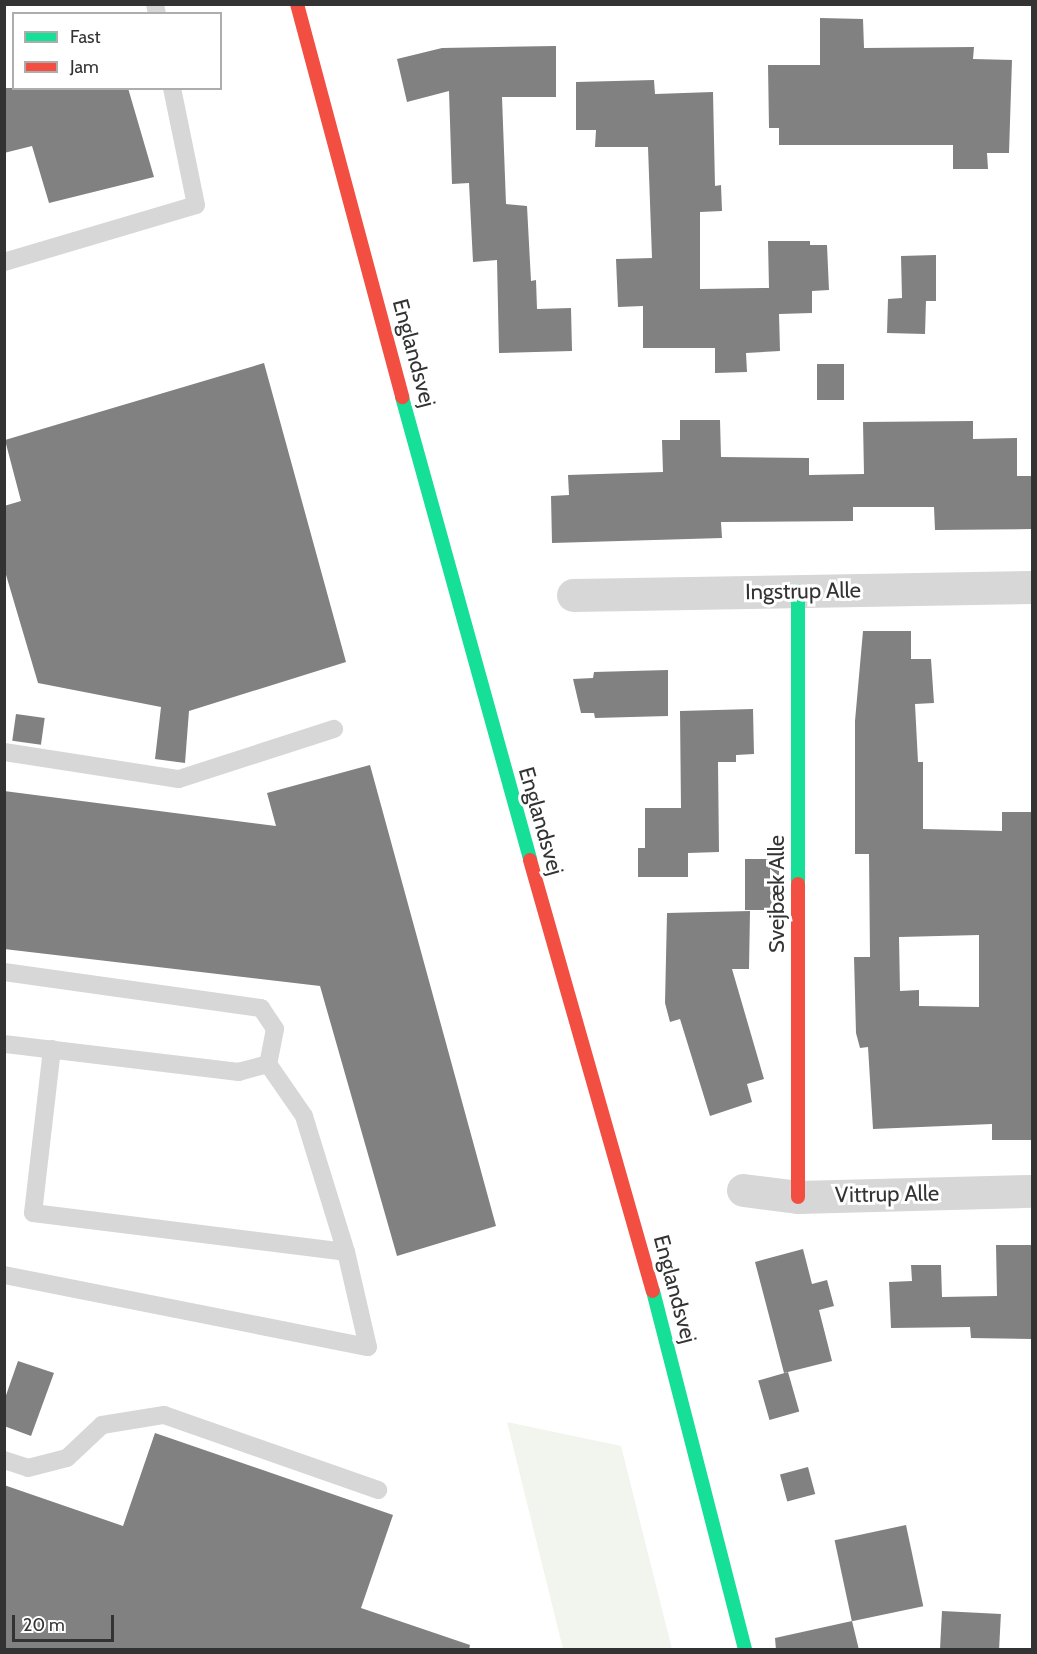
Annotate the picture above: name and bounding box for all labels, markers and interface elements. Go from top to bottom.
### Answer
legend [12,12,222,90]
text: Fast [70,26,101,48]
text: Jam [70,56,99,78]
street label: Englandsvej [387,296,441,410]
street label: Ingstrup Alle [745,577,861,605]
street label: Englandsvej [513,764,569,878]
street label: Svejbæk Alle [764,835,790,953]
street label: Vittrup Alle [835,1180,939,1208]
street label: Englandsvej [648,1232,702,1346]
scale bar [15,1603,117,1641]
text: 20 m [23,1614,65,1636]

